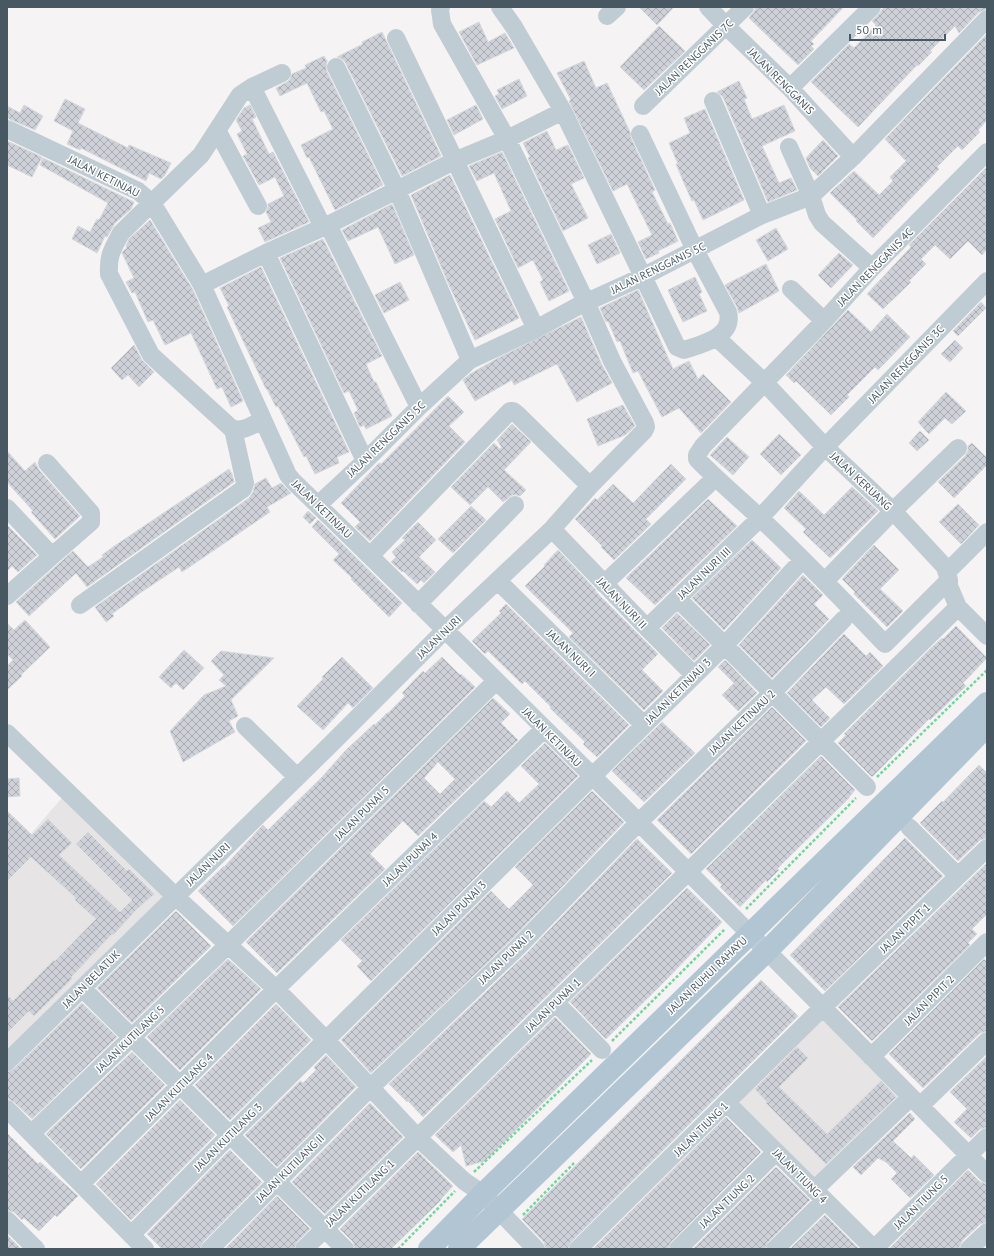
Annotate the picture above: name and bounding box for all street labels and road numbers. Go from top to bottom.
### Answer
street label: JALAN RENGGANIS 7C [651,16,736,99]
street label: JALAN RENGGANIS [744,44,817,117]
street label: JALAN KETINJAU [65,152,142,200]
street label: JALAN RENGGANIS 4C [833,225,916,310]
street label: JALAN RENGGANIS 5C [607,239,708,297]
street label: JALAN RENGGANIS 3C [864,322,947,407]
street label: JALAN RENGGANIS 5C [343,398,428,481]
street label: JALAN KERUANG [827,448,895,513]
street label: JALAN KETINJAU [288,476,355,541]
street label: JALAN NURI III [674,544,734,603]
street label: JALAN NURI II [593,574,650,632]
street label: JALAN NURI [413,612,464,662]
street label: JALAN NURI I [543,626,598,680]
street label: JALAN KETINJAU 3 [642,655,714,727]
street label: JALAN KETINJAU 2 [705,687,778,758]
street label: JALAN KETINJAU [519,704,585,770]
street label: JALAN PUNAI 5 [331,783,392,844]
street label: JALAN PUNAI 4 [379,829,441,890]
street label: JALAN NURI [182,839,233,889]
street label: JALAN PUNAI 3 [428,878,489,939]
street label: JALAN PIPIT 1 [876,900,933,956]
street label: JALAN PUNAI 2 [475,927,537,988]
street label: JALAN RUHUI RAHAYU [663,933,750,1017]
street label: JALAN BELATUK [59,947,123,1011]
street label: JALAN PIPIT 2 [900,972,957,1029]
street label: JALAN PUNAI 1 [522,975,584,1036]
street label: JALAN KUTILANG 5 [92,1002,167,1076]
street label: JALAN KUTILANG 4 [141,1050,216,1125]
street label: JALAN TIUNG 1 [670,1099,731,1160]
street label: JALAN KUTILANG 3 [190,1100,265,1175]
street label: JALAN KUTILANG II [252,1131,327,1206]
street label: JALAN TIUNG 4 [769,1145,830,1206]
street label: JALAN KUTILANG 1 [322,1156,397,1230]
street label: JALAN TIUNG 2 [696,1171,758,1232]
street label: JALAN TIUNG 5 [890,1172,951,1233]

